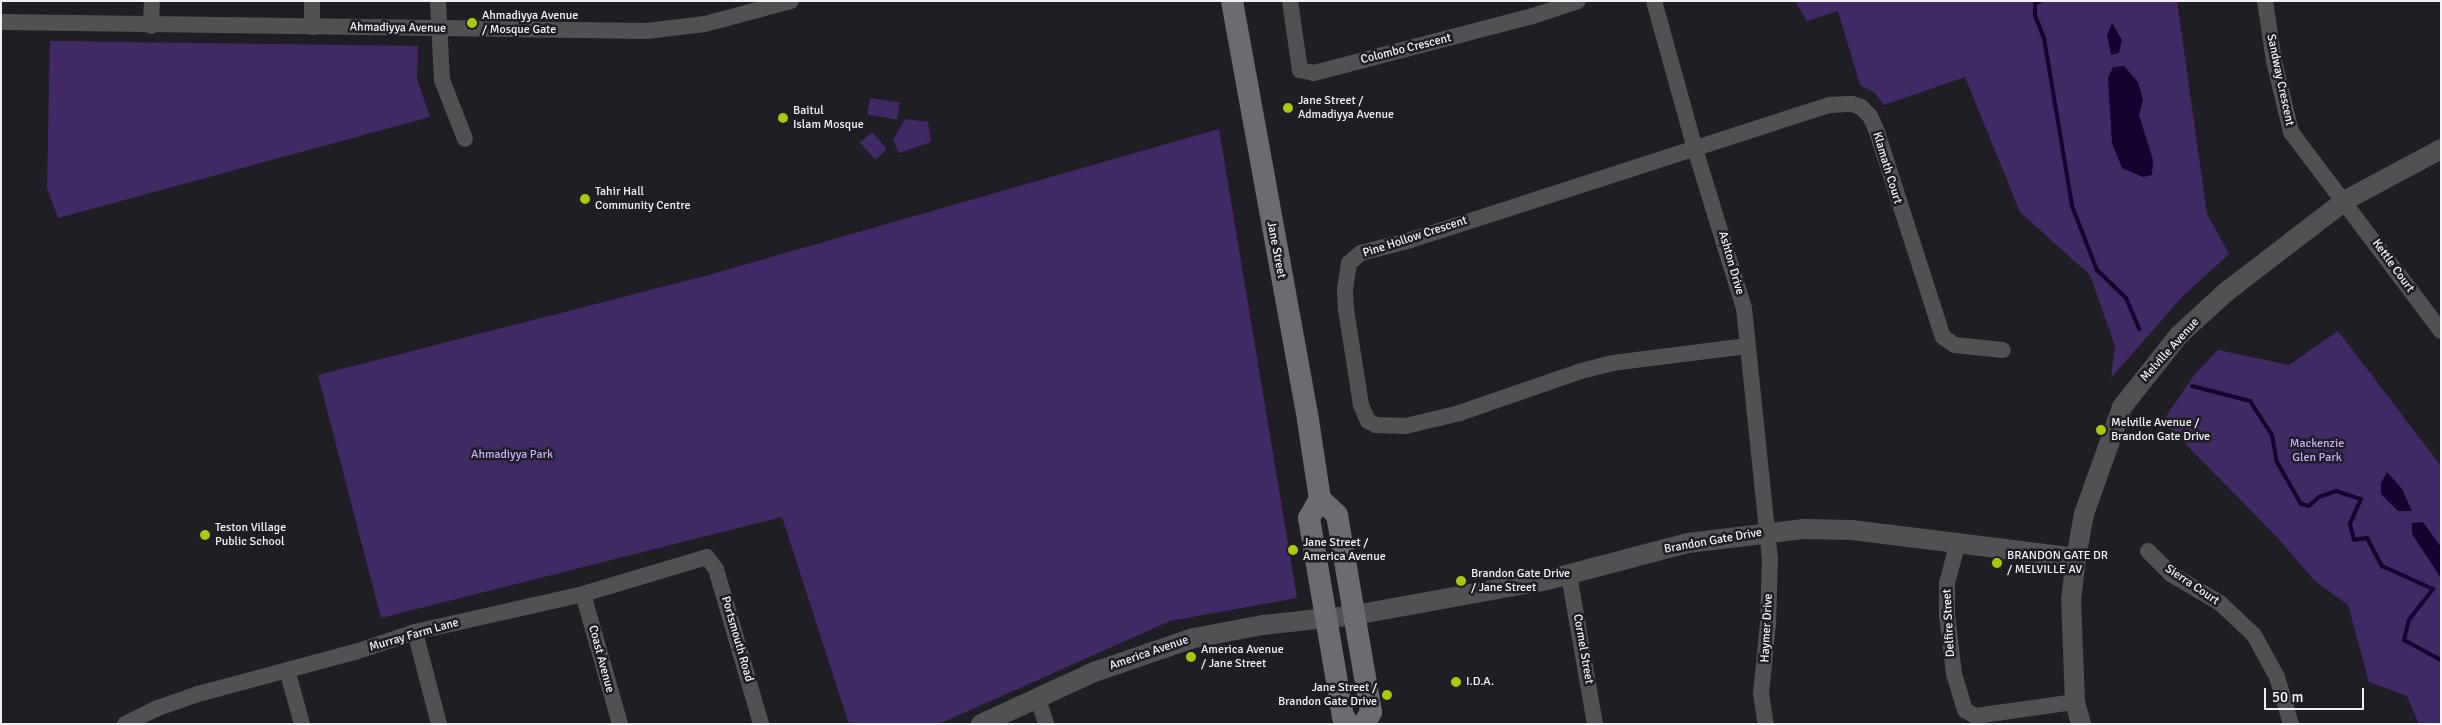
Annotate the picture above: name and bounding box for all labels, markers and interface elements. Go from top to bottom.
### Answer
place label: Ahmadiyya Avenue / Mosque Gate [482,9,578,37]
marker: Ahmadiyya Avenue / Mosque Gate [466,17,478,29]
street label: Ahmadiyya Avenue [350,20,446,36]
street label: Colombo Crescent [1359,31,1453,67]
street label: Sandway Crescent [2263,33,2297,127]
place label: Jane Street / Admadiyya Avenue [1298,94,1394,122]
marker: Jane Street / Admadiyya Avenue [1282,102,1294,114]
place label: Baitul Islam Mosque [793,104,864,132]
marker: Baitul Islam Mosque [777,112,789,124]
street label: Klamath Court [1869,130,1905,206]
place label: Tahir Hall Community Centre [595,185,690,213]
marker: Tahir Hall Community Centre [579,193,591,205]
street label: Pine Hollow Crescent [1361,213,1469,261]
street label: Jane Street [1263,220,1289,280]
street label: Ashton Drive [1715,230,1747,296]
street label: Kettle Court [2369,237,2417,295]
street label: Melville Avenue [2138,315,2202,385]
place label: Melville Avenue / Brandon Gate Drive [2111,416,2210,444]
marker: Melville Avenue / Brandon Gate Drive [2095,424,2107,436]
park label: Mackenzie Glen Park [2290,437,2344,465]
park label: Ahmadiyya Park [471,448,553,462]
place label: Teston Village Public School [215,521,286,549]
street label: Brandon Gate Drive [1663,525,1763,557]
marker: Teston Village Public School [199,529,211,541]
place label: Jane Street / America Avenue [1303,536,1386,564]
marker: Jane Street / America Avenue [1287,544,1299,556]
place label: BRANDON GATE DR / MELVILLE AV [2007,549,2108,577]
marker: BRANDON GATE DR / MELVILLE AV [1991,557,2003,569]
street label: Sierra Court [2162,562,2222,608]
place label: Brandon Gate Drive / Jane Street [1471,567,1570,595]
marker: Brandon Gate Drive / Jane Street [1455,575,1467,587]
street label: Delfire Street [1940,589,1958,657]
street label: Haymer Drive [1758,593,1776,663]
street label: Portsmouth Road [718,595,756,683]
street label: Cormel Street [1570,613,1596,685]
street label: Murray Farm Lane [368,615,460,655]
street label: Coast Avenue [585,624,617,694]
street label: America Avenue [1108,633,1190,673]
place label: America Avenue / Jane Street [1201,643,1284,671]
marker: America Avenue / Jane Street [1185,651,1197,663]
place label: I.D.A. [1466,675,1494,689]
marker: I.D.A. [1450,676,1462,688]
scale bar [2267,678,2367,710]
place label: Jane Street / Brandon Gate Drive [1278,681,1377,709]
text: 50 m [2272,688,2303,706]
marker: Jane Street / Brandon Gate Drive [1381,689,1393,701]

